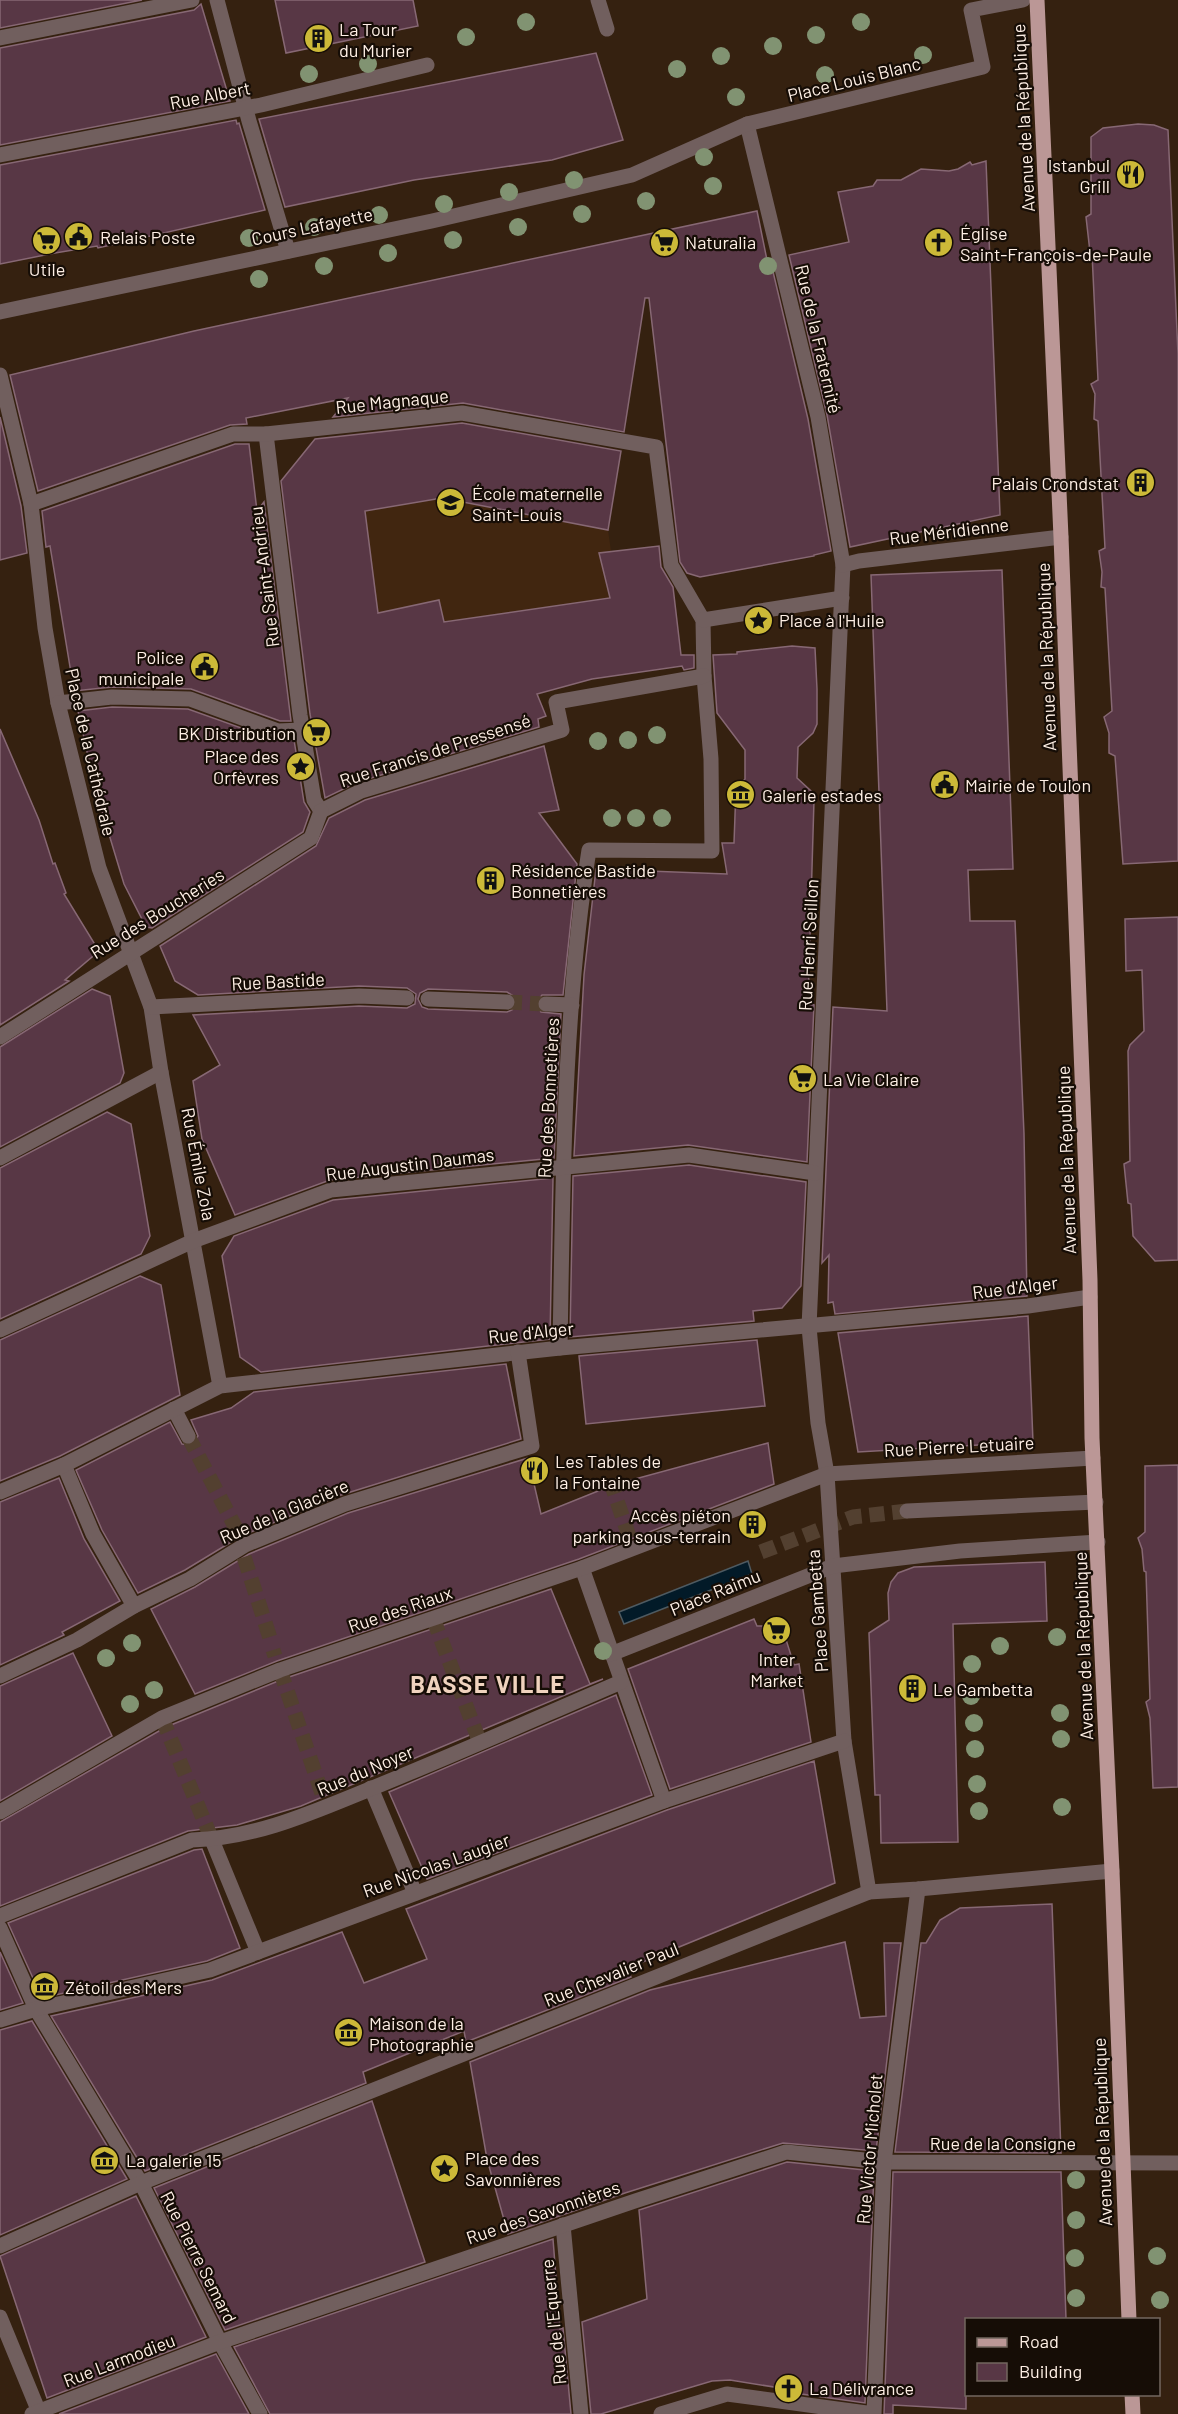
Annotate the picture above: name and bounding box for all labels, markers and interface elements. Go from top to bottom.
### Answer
place label: La Tour du Murier [339,18,412,61]
building icon: La Tour du Murier [302,23,334,55]
street label: Avenue de la République [1007,23,1039,213]
street label: Place Louis Blanc [785,52,923,106]
street label: Rue Albert [168,76,252,114]
place label: Istanbul Grill [1048,154,1110,197]
restaurant icon: Istanbul Grill [1115,159,1147,191]
street label: Cours Lafayette [249,202,375,250]
public building icon: Relais Poste [63,221,95,253]
place label: Église Saint-François-de-Paule [960,222,1152,265]
supermarket icon: Utile [31,224,63,256]
place label: Relais Poste [100,226,195,248]
supermarket icon: Naturalia [648,226,680,258]
church icon: Église Saint-François-de-Paule [923,227,955,259]
place label: Naturalia [685,231,756,253]
place label: Utile [29,258,65,280]
street label: Rue de la Fraternité [791,262,847,416]
street label: Rue Magnaque [334,384,450,418]
building icon: Palais Crondstat [1124,467,1156,499]
place label: Palais Crondstat [992,472,1119,494]
place label: École maternelle Saint-Louis [472,482,603,525]
school or university icon: École maternelle Saint-Louis [435,487,467,519]
street label: Rue Saint-Andrieu [244,505,284,649]
street label: Rue Méridienne [888,513,1010,549]
street label: Avenue de la République [1032,562,1060,752]
place icon: Place à l'Huile [742,604,774,636]
place label: Place à l'Huile [779,609,885,631]
place label: Police municipale [98,646,184,689]
public building icon: Police municipale [189,651,221,683]
street label: Place de la Cathédrale [61,666,121,838]
street label: Rue Francis de Pressensé [337,709,533,791]
supermarket icon: BK Distribution [301,717,333,749]
place label: BK Distribution [178,722,296,744]
place label: Place des Orfèvres [205,745,279,788]
place icon: Place des Orfèvres [284,750,316,782]
public building icon: Mairie de Toulon [928,769,960,801]
place label: Mairie de Toulon [965,774,1091,796]
museum icon: Galerie estades [725,779,757,811]
place label: Galerie estades [762,784,882,806]
place label: Résidence Bastide Bonnetières [511,859,656,902]
street label: Rue des Boucheries [86,863,228,963]
building icon: Résidence Bastide Bonnetières [474,864,506,896]
street label: Rue Henri Seillon [794,878,822,1012]
street label: Rue Bastide [231,968,325,994]
street label: Rue des Bonnetières [533,1017,563,1179]
supermarket icon: La Vie Claire [786,1063,818,1095]
street label: Avenue de la République [1052,1065,1080,1255]
place label: La Vie Claire [823,1068,919,1090]
street label: Rue Émile Zola [177,1106,221,1222]
street label: Rue Augustin Daumas [325,1143,495,1185]
street label: Rue d'Alger [971,1271,1059,1303]
street label: Rue d'Alger [487,1317,575,1347]
street label: Rue Pierre Letuaire [883,1431,1035,1461]
place label: Les Tables de la Fontaine [555,1450,661,1493]
restaurant icon: Les Tables de la Fontaine [518,1455,550,1487]
street label: Rue de la Glacière [216,1474,352,1548]
place label: Accès piéton parking sous-terrain [573,1504,731,1547]
building icon: Accès piéton parking sous-terrain [736,1509,768,1541]
street label: Place Gambetta [802,1549,832,1673]
street label: Avenue de la République [1069,1551,1097,1741]
street label: Place Raimu [666,1564,764,1620]
street label: Rue des Riaux [345,1581,455,1637]
supermarket icon: Inter Market [761,1614,793,1646]
place label: Inter Market [750,1648,804,1691]
district label: BASSE VILLE [410,1669,566,1698]
building icon: Le Gambetta [896,1673,928,1705]
place label: Le Gambetta [933,1678,1033,1700]
street label: Rue du Noyer [313,1740,417,1800]
street label: Rue Nicolas Laugier [360,1828,513,1902]
street label: Rue Chevalier Paul [540,1937,682,2011]
museum icon: Zétoil des Mers [28,1971,60,2003]
place label: Zétoil des Mers [65,1976,182,1998]
place label: Maison de la Photographie [369,2012,474,2055]
museum icon: Maison de la Photographie [332,2017,364,2049]
street label: Avenue de la République [1088,2037,1116,2227]
street label: Rue Victor Micholet [851,2073,887,2225]
street label: Rue de la Consigne [930,2132,1076,2154]
museum icon: La galerie 15 [89,2144,121,2176]
place label: Place des Savonnières [465,2147,561,2190]
place label: La galerie 15 [126,2149,221,2171]
place icon: Place des Savonnières [428,2152,460,2184]
street label: Rue des Savonnières [463,2175,623,2249]
street label: Rue Pierre Semard [156,2187,242,2327]
street label: Rue de l'Equerre [535,2258,571,2386]
legend [965,2318,1160,2396]
street label: Rue Larmodieu [60,2329,178,2391]
text: Road [1019,2330,1059,2352]
text: Building [1019,2360,1082,2382]
church icon: La Délivrance [772,2372,804,2404]
place label: La Délivrance [809,2377,914,2399]

